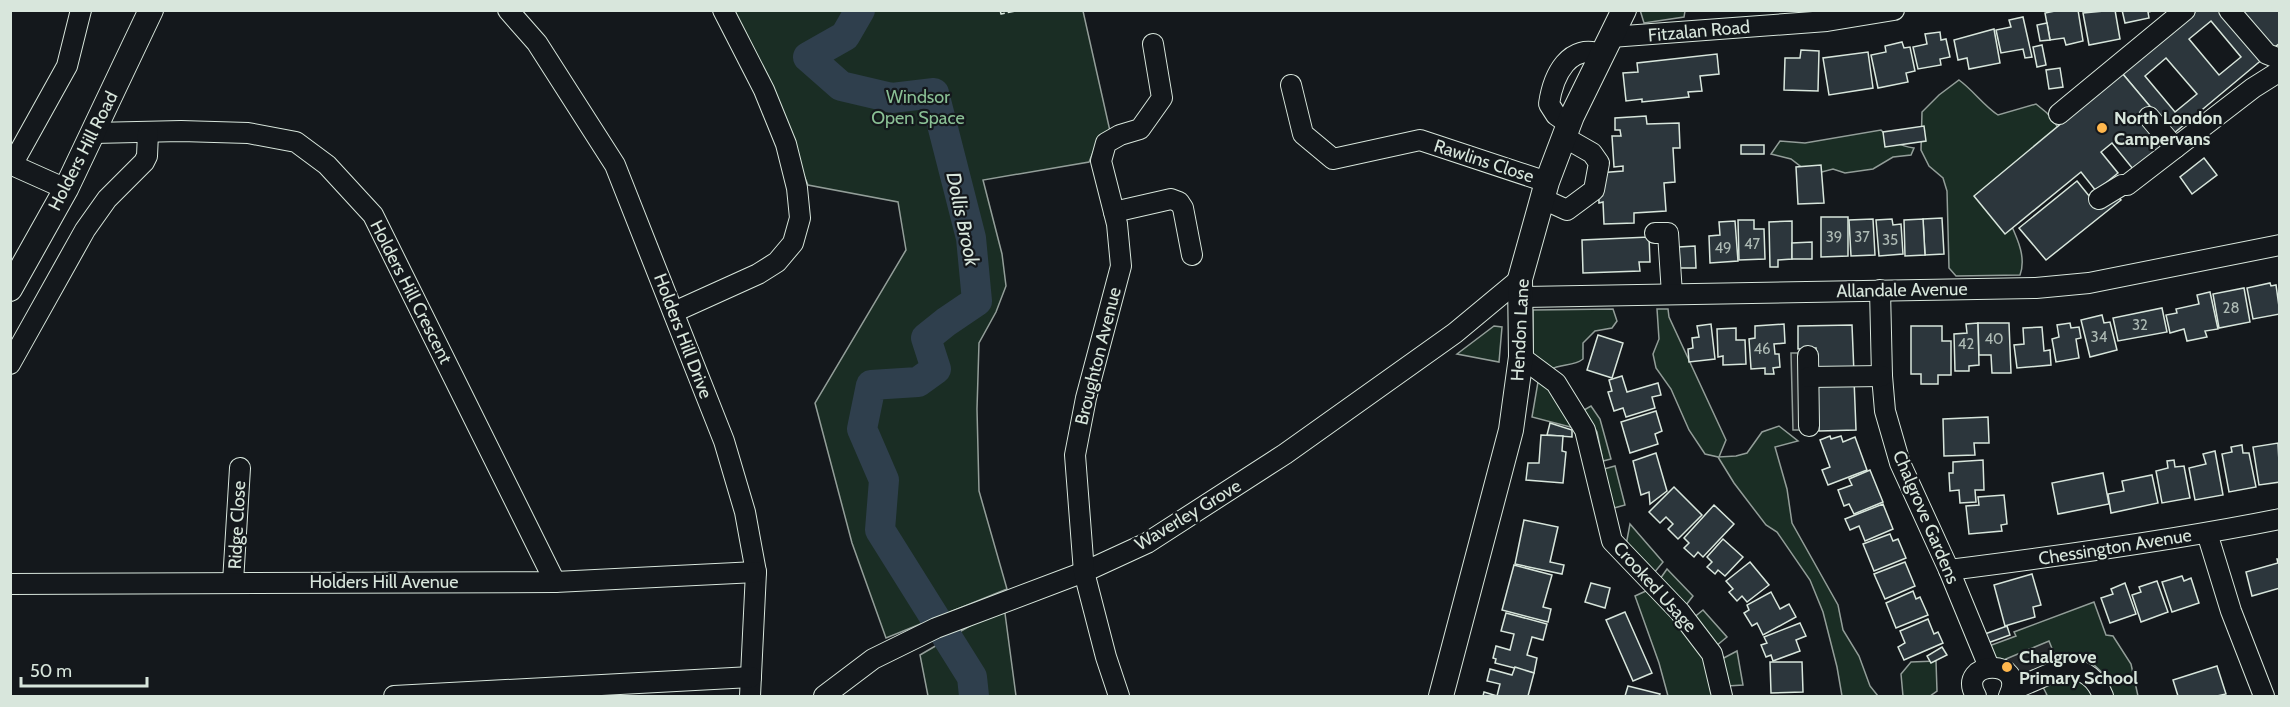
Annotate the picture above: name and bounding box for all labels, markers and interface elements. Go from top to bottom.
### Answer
street label: Fitzalan Road [1647,16,1751,46]
park label: Windsor Open Space [871,86,965,129]
street label: Holders Hill Road [43,88,123,214]
place label: North London Campervans [2114,107,2222,150]
marker: North London Campervans [2095,121,2109,135]
street label: Rawlins Close [1431,135,1537,187]
water label: Dollis Brook [941,170,985,270]
street label: Holders Hill Crescent [365,217,457,367]
house number: 39 [1826,228,1842,246]
house number: 37 [1854,228,1870,246]
house number: 35 [1882,231,1898,249]
house number: 47 [1744,235,1761,253]
house number: 49 [1714,239,1732,257]
street label: Holders Hill Drive [649,270,717,402]
street label: Hendon Lane [1506,278,1534,382]
street label: Allandale Avenue [1836,278,1968,302]
street label: Broughton Avenue [1070,285,1126,427]
house number: 28 [2223,299,2239,317]
house number: 32 [2132,316,2148,334]
house number: 34 [2091,328,2108,346]
house number: 40 [1984,330,2004,348]
house number: 42 [1958,335,1974,353]
house number: 46 [1753,340,1771,358]
street label: Chalgrove Gardens [1888,447,1964,587]
street label: Waverley Grove [1131,475,1245,555]
street label: Ridge Close [224,480,250,570]
street label: Chessington Avenue [2037,524,2193,570]
street label: Crooked Usage [1609,537,1701,637]
street label: Holders Hill Avenue [310,571,458,593]
place label: Chalgrove Primary School [2019,646,2138,689]
scale bar [21,650,147,688]
text: 50 m [30,660,72,682]
marker: Chalgrove Primary School [2000,660,2014,674]

